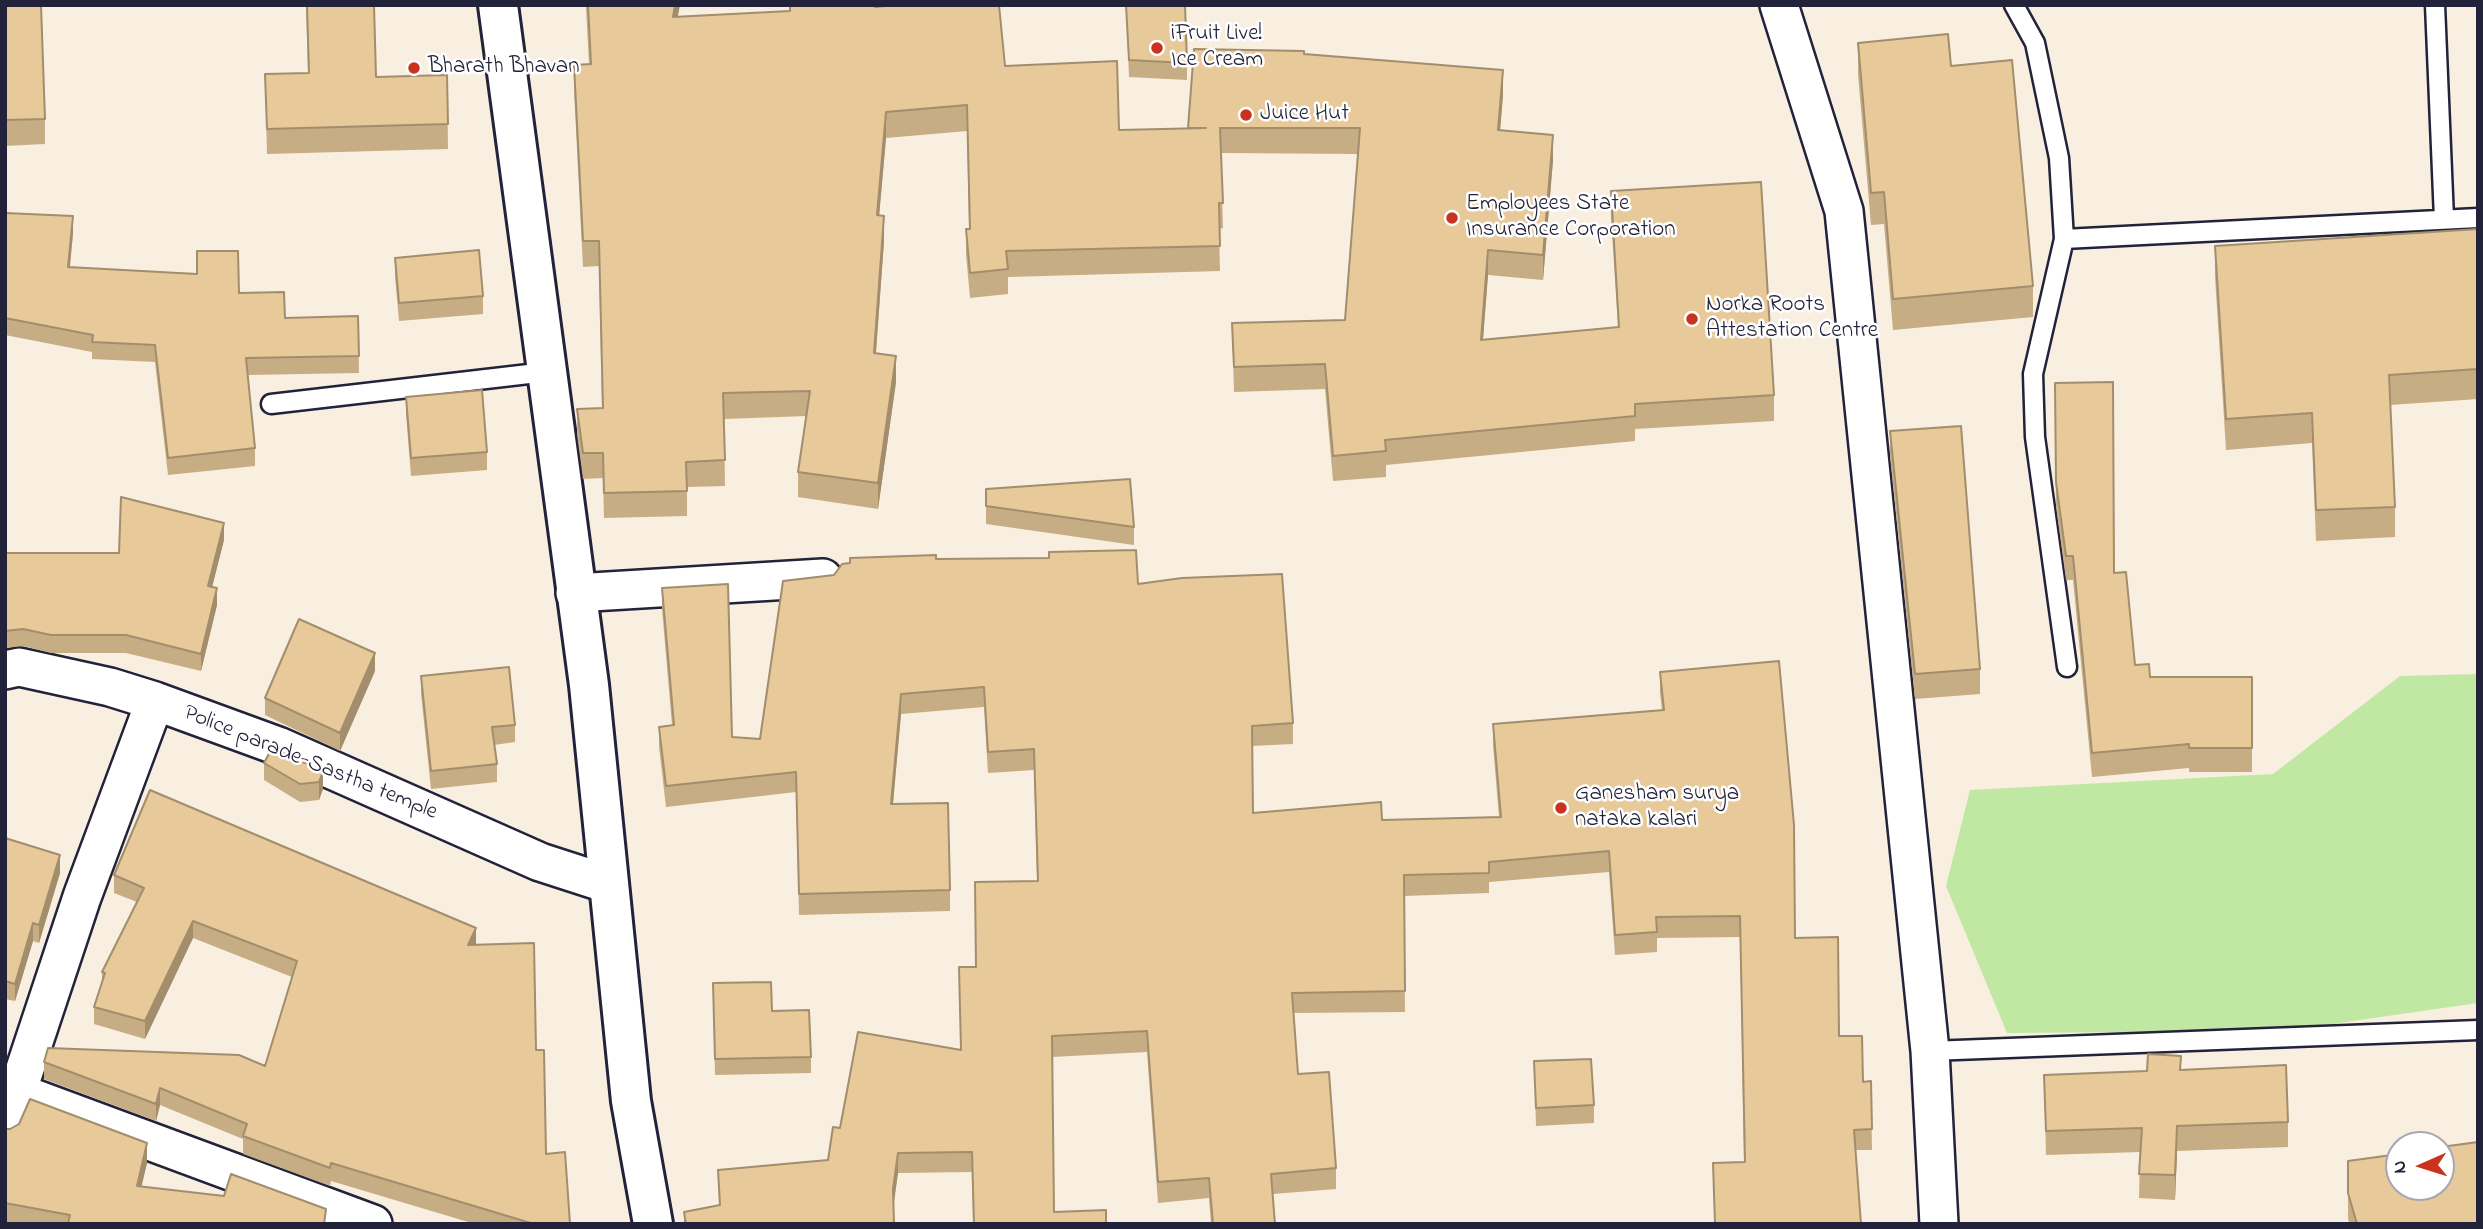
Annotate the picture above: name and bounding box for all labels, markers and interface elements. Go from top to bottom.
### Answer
place label: iFruit Live! Ice Cream [1171,21,1263,75]
marker: iFruit Live! Ice Cream [1149,40,1165,56]
place label: Bharath Bhavan [428,54,579,82]
marker: Bharath Bhavan [406,60,422,76]
place label: Juice Hut [1260,101,1349,129]
marker: Juice Hut [1238,107,1254,123]
place label: Employees State Insurance Corporation [1466,191,1676,245]
marker: Employees State Insurance Corporation [1444,210,1460,226]
place label: Norka Roots Attestation Centre [1706,292,1878,346]
marker: Norka Roots Attestation Centre [1684,311,1700,327]
street label: Police parade-Sastha temple [179,700,441,828]
place label: Ganesham surya nataka kalari [1575,781,1739,835]
marker: Ganesham surya nataka kalari [1553,800,1569,816]
north arrow [2385,1131,2455,1201]
text: N [2387,1160,2414,1174]

